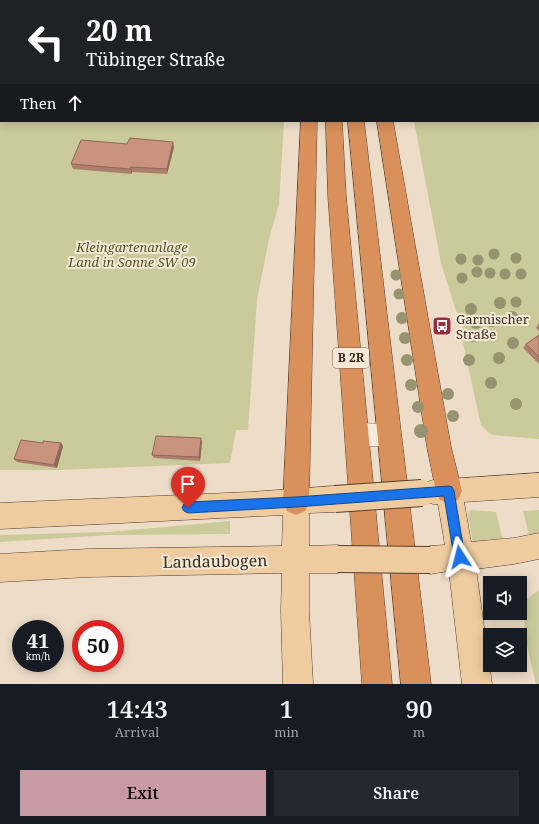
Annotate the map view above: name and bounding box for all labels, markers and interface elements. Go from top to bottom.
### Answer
text: 20 m [86,11,153,49]
icon: left [20,16,72,68]
text: Tübinger Straße [86,47,225,71]
icon: ahead [64,92,86,114]
text: Then [20,93,56,113]
park label: Kleingartenanlage Land in Sonne SW 09 [67,238,196,271]
place label: Garmischer Straße [456,310,529,343]
bus stop icon: Garmischer Straße [431,315,453,337]
road number: B 2R [333,348,369,368]
pin [171,467,205,508]
icon: arrive [177,473,199,495]
position arrow [439,536,481,578]
street label: Landaubogen [162,549,268,573]
map controls [483,576,527,672]
button: sound [483,576,527,620]
speed limit sign: 50 [72,620,124,672]
text: 41 [27,627,49,654]
button: layers [483,628,527,672]
text: km/h [26,649,50,663]
text: 14:43 [106,692,168,725]
text: 1 [280,692,293,725]
text: 90 [405,692,433,725]
text: Arrival [115,723,159,741]
text: min [274,723,299,741]
text: m [413,723,425,741]
button: Exit [20,770,266,816]
button: Share [274,770,519,816]

